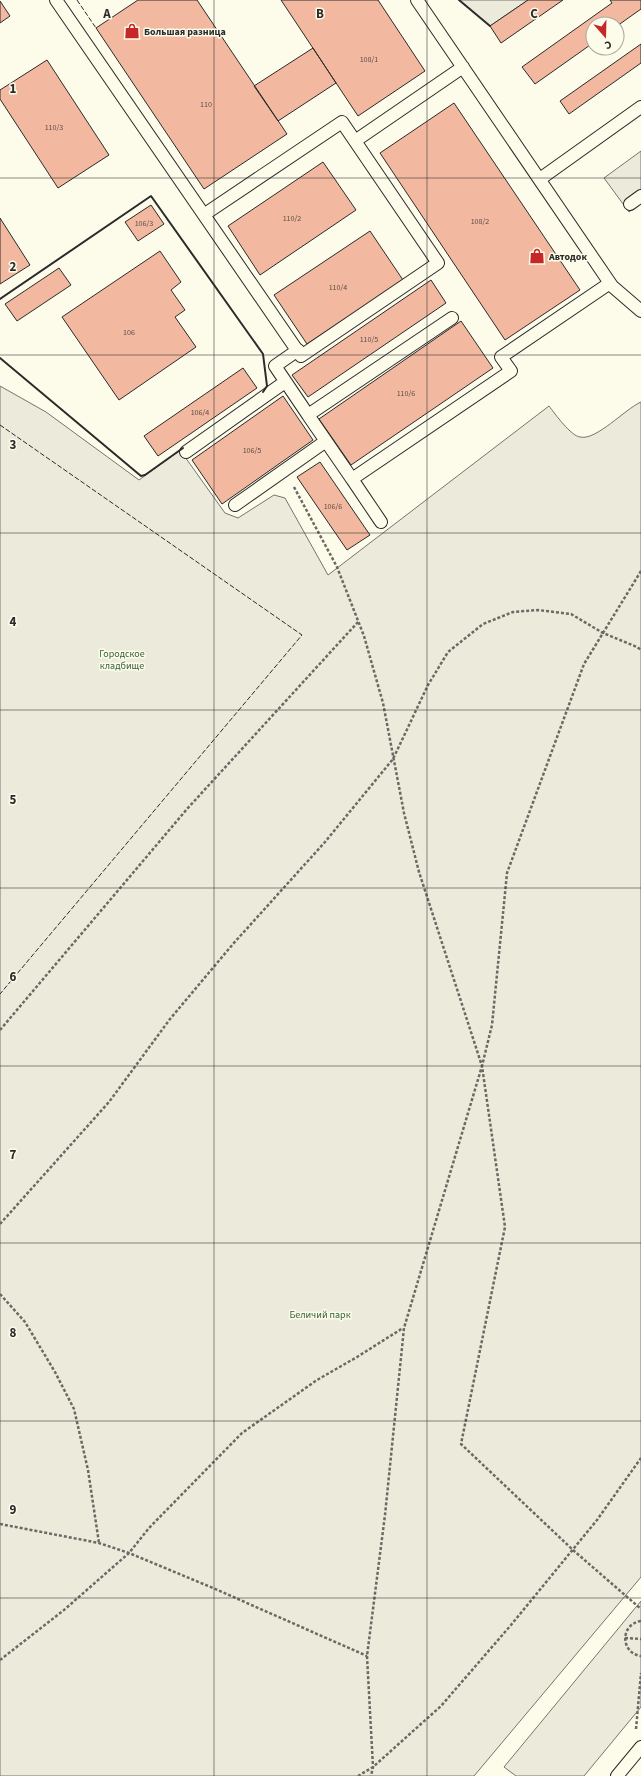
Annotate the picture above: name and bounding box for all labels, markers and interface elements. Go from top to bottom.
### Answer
text: A [102,5,111,23]
text: B [316,5,324,23]
text: C [530,5,538,23]
north arrow [585,16,625,56]
shop icon: Большая разница [123,22,141,40]
place label: Большая разница [144,25,226,39]
text: С [602,37,614,53]
house number: 108/1 [360,54,378,65]
text: 1 [10,80,17,98]
house number: 110 [200,99,212,110]
house number: 110/3 [45,122,63,133]
house number: 110/2 [283,213,301,224]
house number: 108/2 [471,216,489,227]
house number: 106/3 [135,218,153,229]
shop icon: Автодок [528,247,546,265]
place label: Автодок [548,250,587,264]
text: 2 [10,258,17,276]
house number: 110/4 [329,282,347,293]
house number: 106 [123,327,135,338]
house number: 110/5 [360,334,378,345]
house number: 110/6 [397,388,415,399]
house number: 106/4 [191,407,209,418]
text: 3 [10,436,17,454]
house number: 106/5 [243,445,261,456]
house number: 106/6 [324,501,342,512]
text: 4 [10,613,17,631]
park label: Городское кладбище [99,647,145,673]
text: 5 [10,791,17,809]
text: 6 [10,968,17,986]
text: 7 [10,1146,17,1164]
park label: Беличий парк [289,1308,351,1322]
text: 8 [10,1324,17,1342]
text: 9 [10,1501,17,1519]

